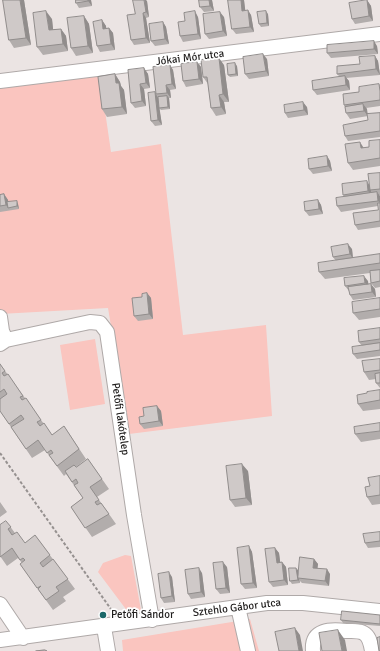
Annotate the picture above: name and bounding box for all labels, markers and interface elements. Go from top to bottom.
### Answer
street label: Jókai Mór utca [155,47,225,69]
street label: Petőfi lakótelep [108,382,132,456]
street label: Sztehlo Gábor utca [192,596,282,620]
place label: Petőfi Sándor [111,608,174,622]
marker: Petőfi Sándor [98,610,108,620]

